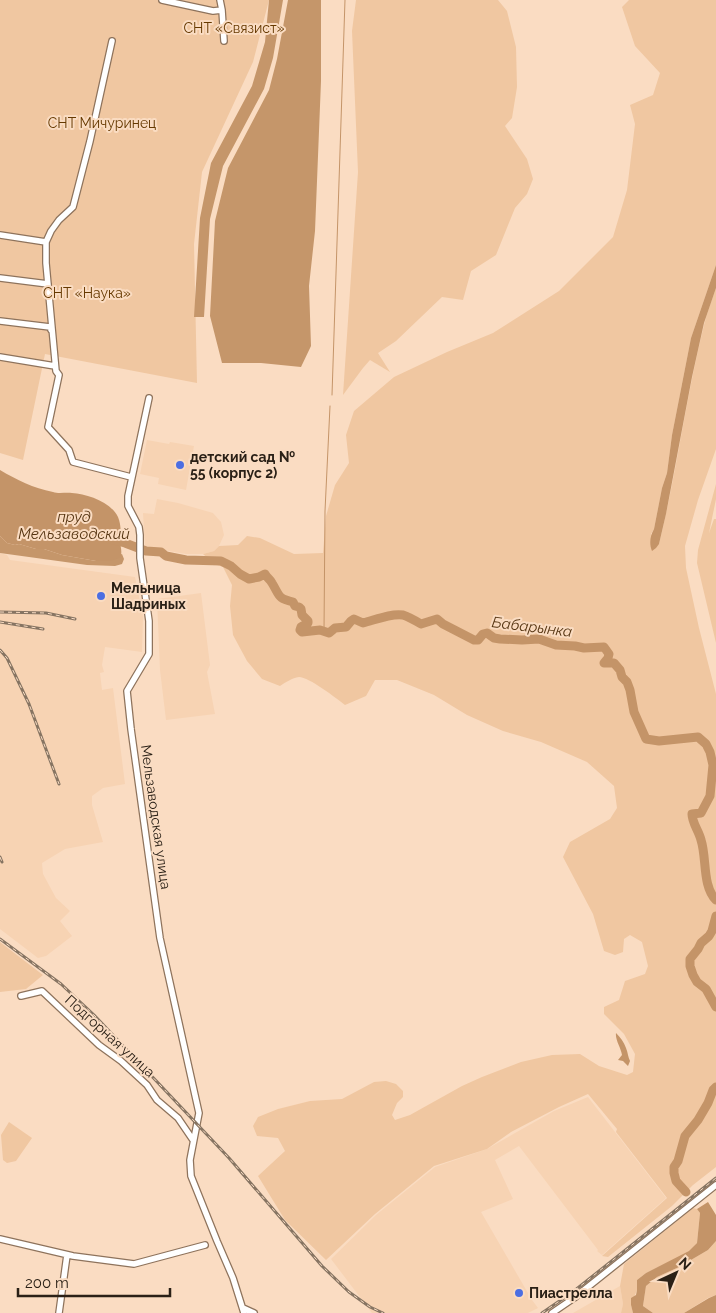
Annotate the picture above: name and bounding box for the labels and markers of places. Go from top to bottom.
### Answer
place label: детский сад № 55 (корпус 2) [190,449,295,481]
marker: детский сад № 55 (корпус 2) [174,459,186,471]
place label: Мельница Шадриных [111,580,186,612]
marker: Мельница Шадриных [95,590,107,602]
place label: Пиастрелла [529,1285,613,1301]
marker: Пиастрелла [513,1287,525,1299]

